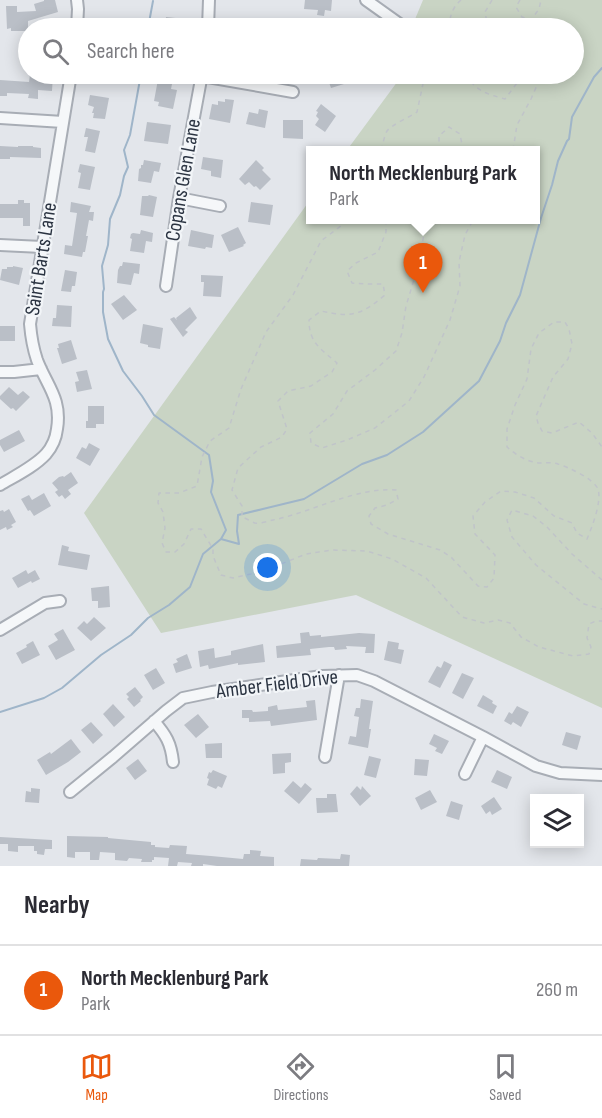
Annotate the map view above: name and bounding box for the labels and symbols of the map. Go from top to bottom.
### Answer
street label: Copans Glen Lane [160,117,206,243]
street label: Saint Barts Lane [20,201,62,317]
pin: 1 [404,244,442,293]
your location [253,553,282,582]
street label: Amber Field Drive [214,664,339,704]

